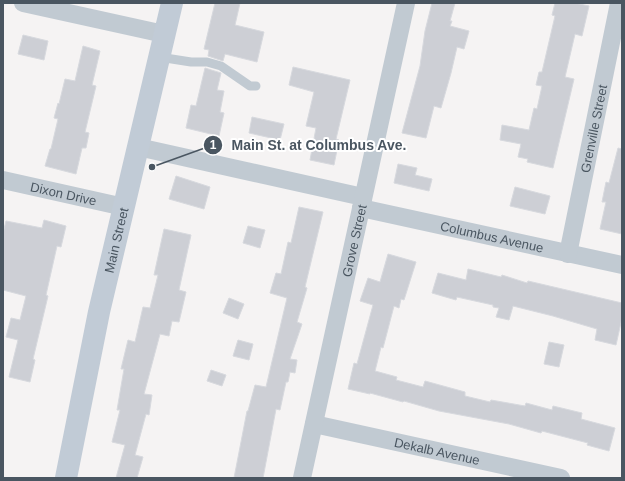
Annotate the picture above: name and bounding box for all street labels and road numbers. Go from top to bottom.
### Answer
street label: Grenville Street [578,83,610,174]
street label: Dixon Drive [29,179,98,209]
street label: Grove Street [339,203,370,278]
street label: Main Street [101,206,131,274]
street label: Columbus Avenue [439,219,545,256]
street label: Dekalb Avenue [393,435,481,468]

